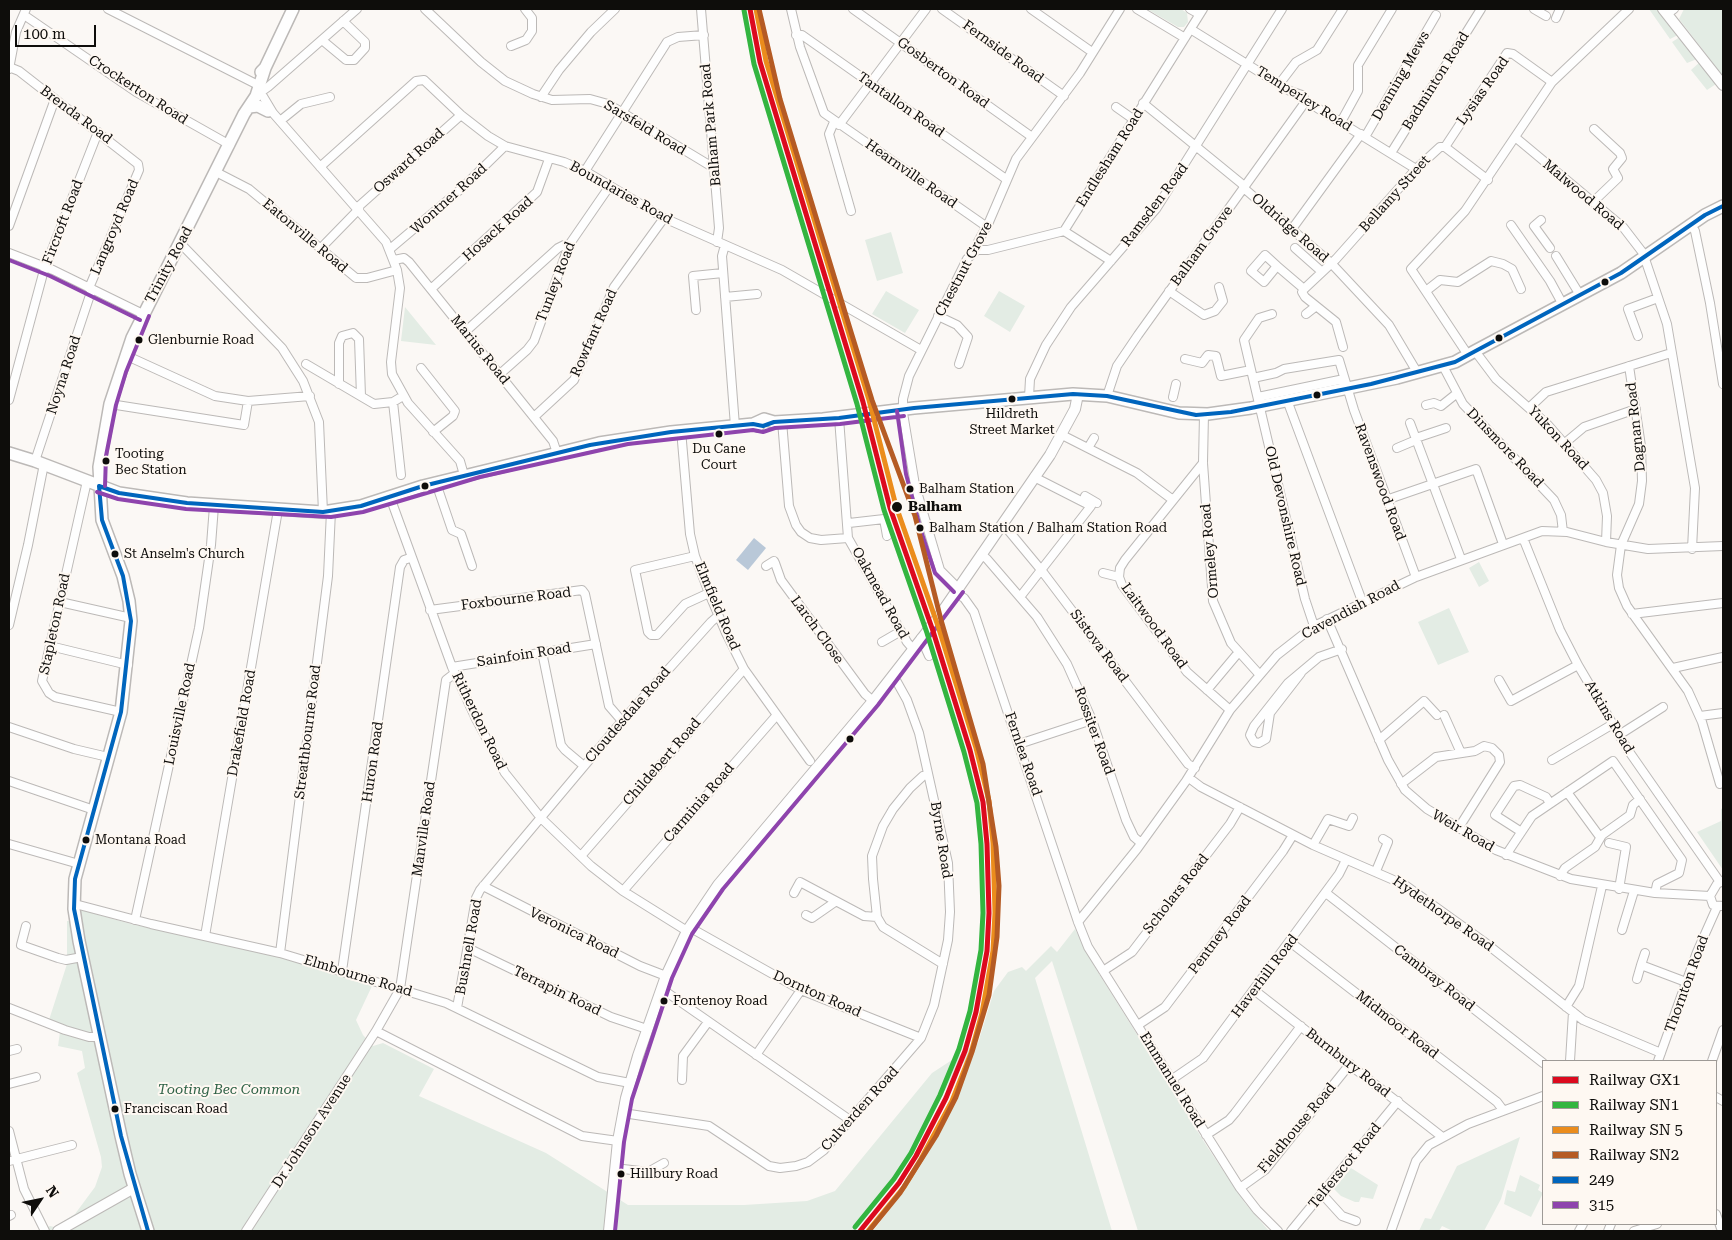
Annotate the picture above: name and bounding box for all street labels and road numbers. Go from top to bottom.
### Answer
street label: Fernside Road [959,17,1047,87]
street label: Denning Mews [1369,28,1433,124]
street label: Badminton Road [1399,29,1473,133]
street label: Gosberton Road [894,34,992,112]
street label: Crockerton Road [85,52,191,128]
street label: Lysias Road [1453,53,1513,129]
street label: Balham Park Road [697,63,725,187]
street label: Temperley Road [1253,63,1355,135]
street label: Tantallon Road [854,69,948,141]
street label: Brenda Road [37,82,115,148]
street label: Sarsfeld Road [601,97,689,159]
street label: Endlesham Road [1073,106,1147,210]
street label: Osward Road [370,125,448,197]
street label: Hearnville Road [862,136,960,212]
street label: Bellamy Street [1356,152,1434,236]
street label: Malwood Road [1539,156,1627,234]
street label: Boundaries Road [567,158,675,228]
street label: Wontner Road [407,160,491,238]
street label: Ramsden Road [1118,160,1192,250]
street label: Fircroft Road [39,177,87,267]
street label: Langroyd Road [87,177,143,277]
street label: Oldridge Road [1248,190,1332,266]
street label: Hosack Road [459,193,537,265]
street label: Eatonville Road [259,196,351,276]
street label: Balham Grove [1167,203,1237,289]
street label: Chestnut Grove [932,219,996,319]
street label: Trinity Road [142,224,196,306]
street label: Tunley Road [533,239,579,325]
street label: Rowfant Road [567,286,621,380]
street label: Marius Road [447,312,513,388]
street label: Noyna Road [43,333,85,417]
street label: Dagnan Road [1623,381,1649,473]
street label: Yukon Road [1524,402,1592,474]
street label: Dinsmore Road [1463,405,1547,491]
street label: Ravenswood Road [1351,421,1409,543]
street label: Old Devonshire Road [1261,444,1309,588]
street label: Ormeley Road [1197,503,1223,599]
street label: Oakmead Road [848,544,912,642]
street label: Elmfield Road [691,559,743,653]
street label: Stapleton Road [36,572,74,676]
street label: Cavendish Road [1299,577,1403,643]
street label: Laitwood Road [1117,580,1191,672]
street label: Foxbourne Road [460,584,572,614]
street label: Larch Close [787,593,847,667]
street label: Sistova Road [1066,606,1132,686]
street label: Sainfoin Road [476,639,572,671]
street label: Louisville Road [161,661,199,767]
street label: Streathbourne Road [291,664,325,800]
street label: Cloudesdale Road [582,664,674,766]
street label: Drakefield Road [224,668,260,778]
street label: Ritherdon Road [448,670,510,772]
street label: Atkins Road [1581,678,1637,756]
street label: Rossiter Road [1070,685,1118,777]
street label: Fernlea Road [1001,710,1045,798]
street label: Childebert Road [619,715,705,809]
street label: Huron Road [359,720,387,804]
street label: Carminia Road [660,760,738,846]
street label: Manville Road [409,780,439,878]
street label: Byrne Road [927,800,955,880]
street label: Weir Road [1429,806,1497,856]
street label: Scholars Road [1140,851,1212,937]
street label: Hydethorpe Road [1389,873,1497,955]
street label: Pentney Road [1185,893,1255,977]
street label: Bushnell Road [452,898,486,996]
street label: Veronica Road [526,904,622,962]
street label: Haverhill Road [1228,931,1302,1021]
street label: Thornton Road [1662,933,1712,1035]
street label: Cambray Road [1390,941,1478,1015]
street label: Elmbourne Road [302,952,414,1000]
street label: Terrapin Road [510,962,604,1020]
street label: Dornton Road [770,967,864,1021]
street label: Midmoor Road [1352,987,1442,1063]
street label: Burnbury Road [1302,1025,1394,1101]
street label: Emmanuel Road [1136,1029,1208,1131]
street label: Culverden Road [818,1063,902,1155]
street label: Dr Johnson Avenue [269,1071,355,1191]
street label: Fieldhouse Road [1254,1080,1340,1176]
street label: Telferscot Road [1305,1120,1385,1212]

